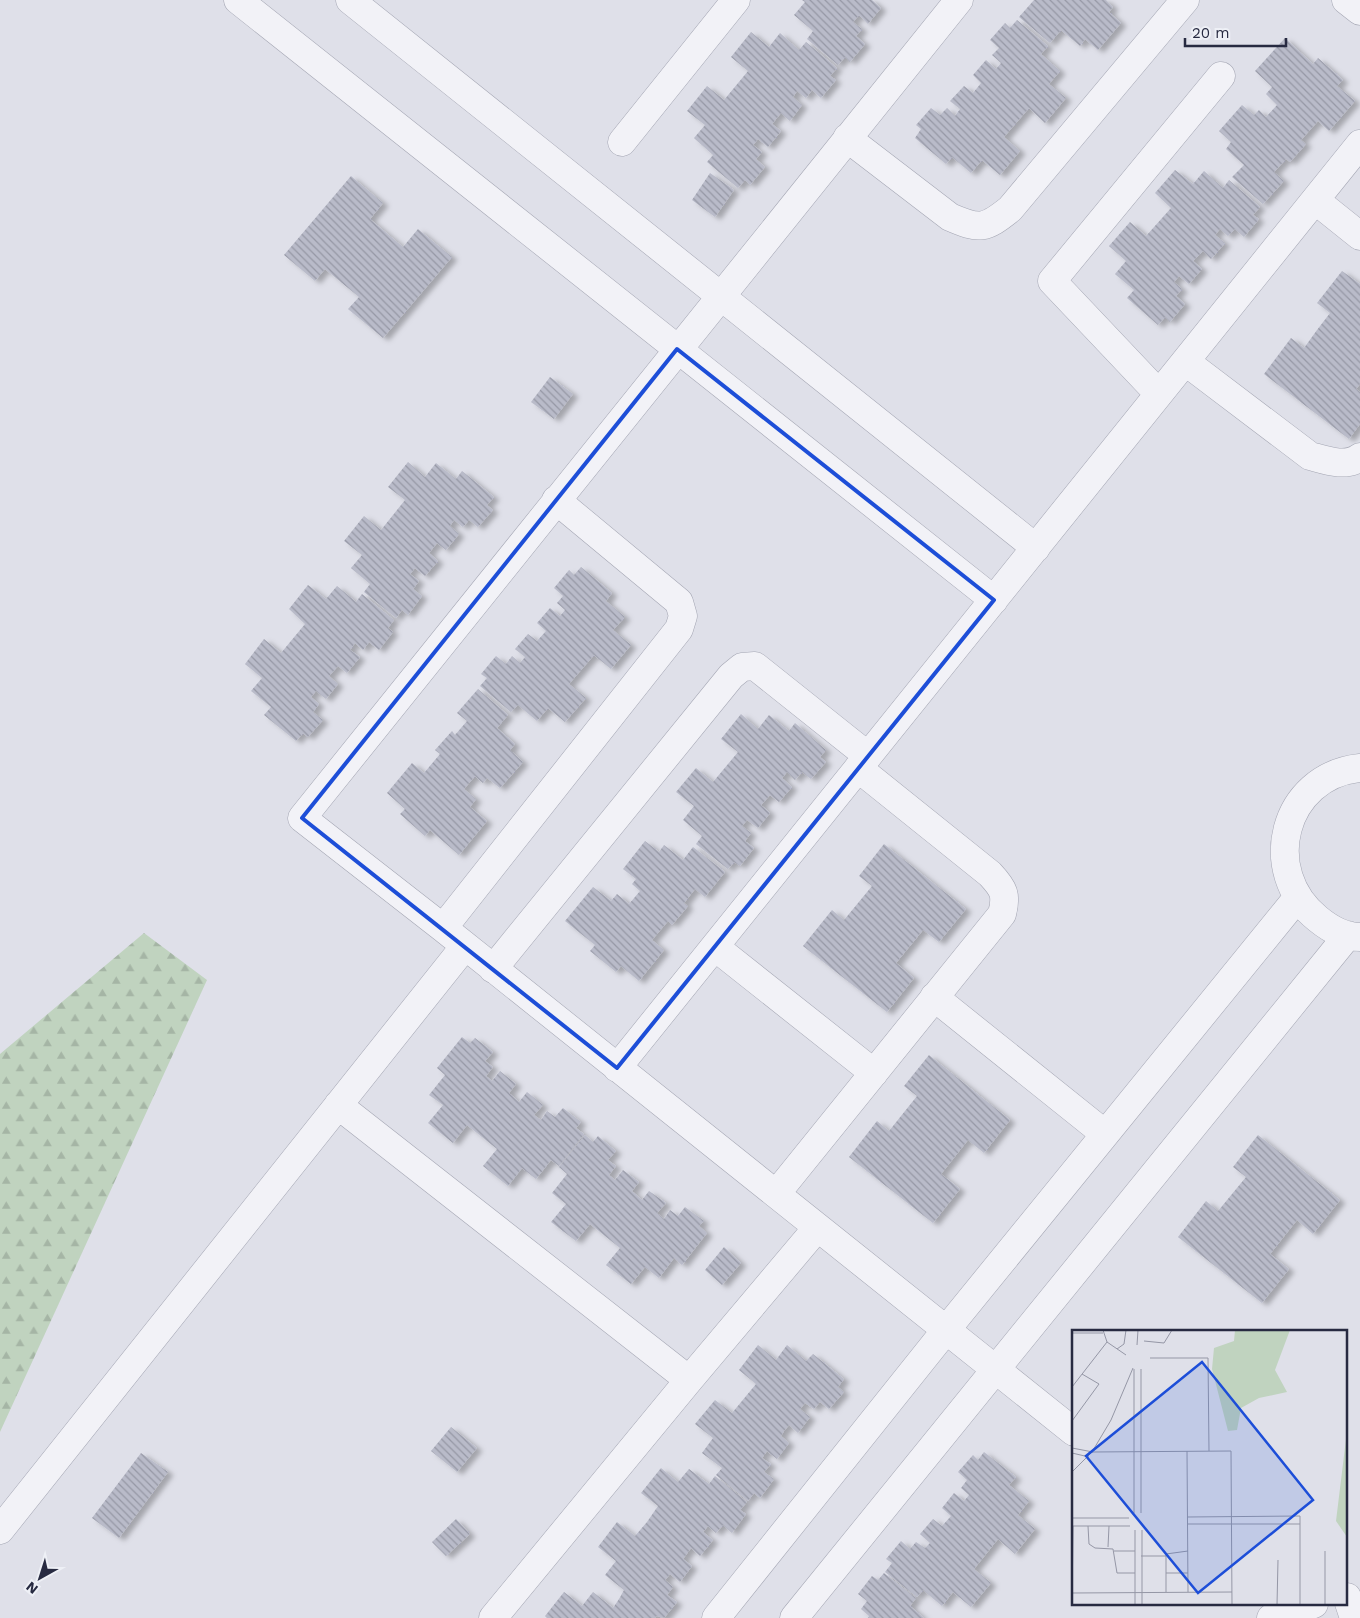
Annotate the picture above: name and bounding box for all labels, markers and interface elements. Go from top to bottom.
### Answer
scale bar [1185,15,1286,47]
text: 20 m [1192,24,1230,42]
inset map [1072,1330,1348,1606]
north arrow [15,1553,65,1603]
text: N [23,1579,41,1598]

